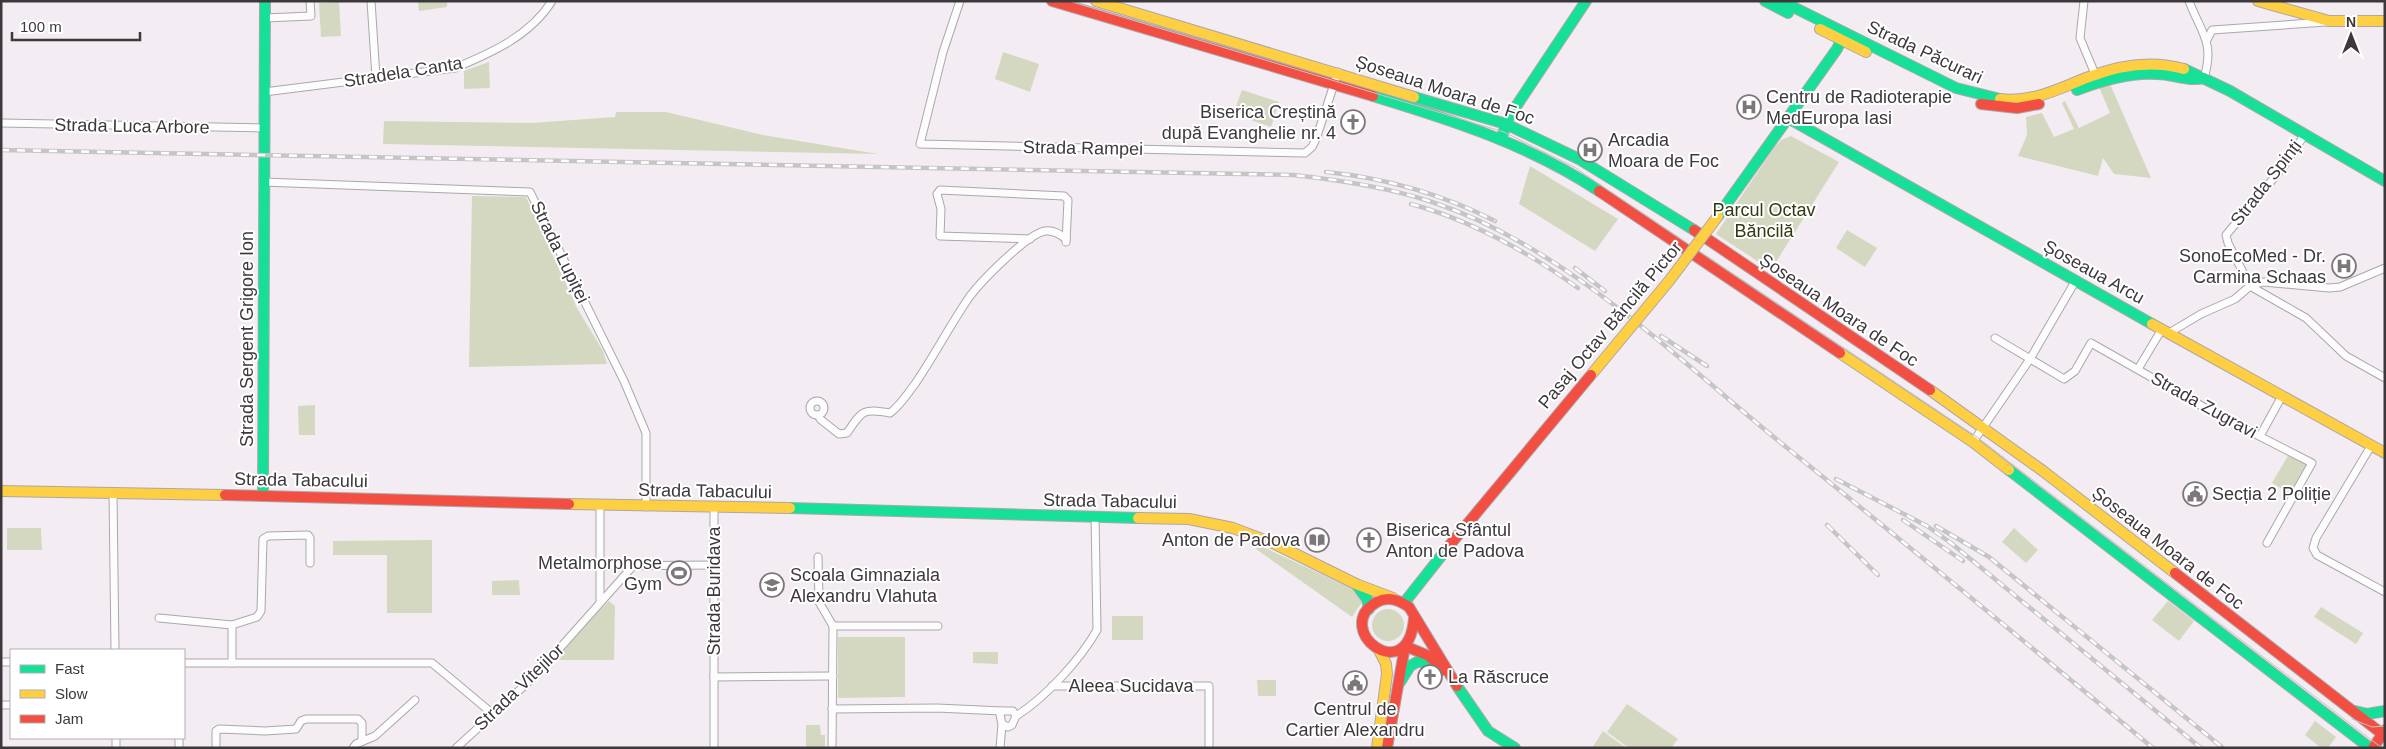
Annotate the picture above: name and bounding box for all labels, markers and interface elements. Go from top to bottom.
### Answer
scale bar [12,10,140,42]
north arrow [2326,10,2376,60]
text: N [2346,14,2356,30]
street label: Strada Păcurari [1864,17,1986,87]
text: 100 m [20,18,62,35]
street label: Șoseaua Moara de Foc [1353,52,1537,128]
street label: Stradela Canta [342,53,465,91]
place label: Centru de Radioterapie MedEuropa Iasi [1766,87,1952,128]
hospital icon: Centru de Radioterapie MedEuropa Iasi [1736,94,1762,120]
place label: Biserica Creștină după Evanghelie nr. 4 [1162,102,1337,143]
church icon: Biserica Creștină după Evanghelie nr. 4 [1340,109,1366,135]
street label: Strada Luca Arbore [54,115,210,137]
place label: Arcadia Moara de Foc [1608,130,1719,171]
street label: Strada Spinți [2226,136,2306,230]
street label: Strada Rampei [1023,137,1143,159]
hospital icon: Arcadia Moara de Foc [1577,137,1603,163]
street label: Strada Lupiței [527,198,593,306]
park label: Parcul Octav Băncilă [1712,200,1816,241]
street label: Strada Sergent Grigore Ion [237,231,257,447]
street label: Șoseaua Arcu [2040,236,2148,308]
street label: Pasaj Octav Băncilă Pictor [1534,237,1686,413]
place label: SonoEcoMed - Dr. Carmina Schaas [2179,246,2326,287]
street label: Șoseaua Moara de Foc [1756,249,1922,371]
hospital icon: SonoEcoMed - Dr. Carmina Schaas [2331,253,2357,279]
street label: Strada Zugravi [2148,368,2260,442]
street label: Strada Tabacului [234,469,368,491]
street label: Strada Tabacului [638,480,772,502]
public building icon: Secția 2 Poliție [2182,481,2208,507]
street label: Șoseaua Moara de Foc [2088,483,2248,613]
place label: Secția 2 Poliție [2212,484,2331,504]
street label: Strada Tabacului [1043,490,1177,512]
place label: Biserica Sfântul Anton de Padova [1386,520,1525,561]
street label: Strada Buridava [704,525,724,656]
library icon: Anton de Padova [1304,527,1330,553]
church icon: Biserica Sfântul Anton de Padova [1356,527,1382,553]
place label: Anton de Padova [1162,530,1301,550]
place label: Metalmorphose Gym [538,553,662,594]
sports icon: Metalmorphose Gym [666,560,692,586]
place label: Scoala Gimnaziala Alexandru Vlahuta [790,565,941,606]
school or university icon: Scoala Gimnaziala Alexandru Vlahuta [759,572,785,598]
street label: Strada Vitejilor [470,639,568,735]
legend [10,649,185,739]
text: Fast [55,660,85,677]
church icon: La Răscruce [1417,664,1443,690]
place label: La Răscruce [1448,667,1549,687]
public building icon: Centrul de Cartier Alexandru [1342,670,1368,696]
street label: Aleea Sucidava [1068,676,1195,696]
text: Slow [55,685,88,702]
place label: Centrul de Cartier Alexandru [1285,699,1425,740]
text: Jam [55,710,83,727]

